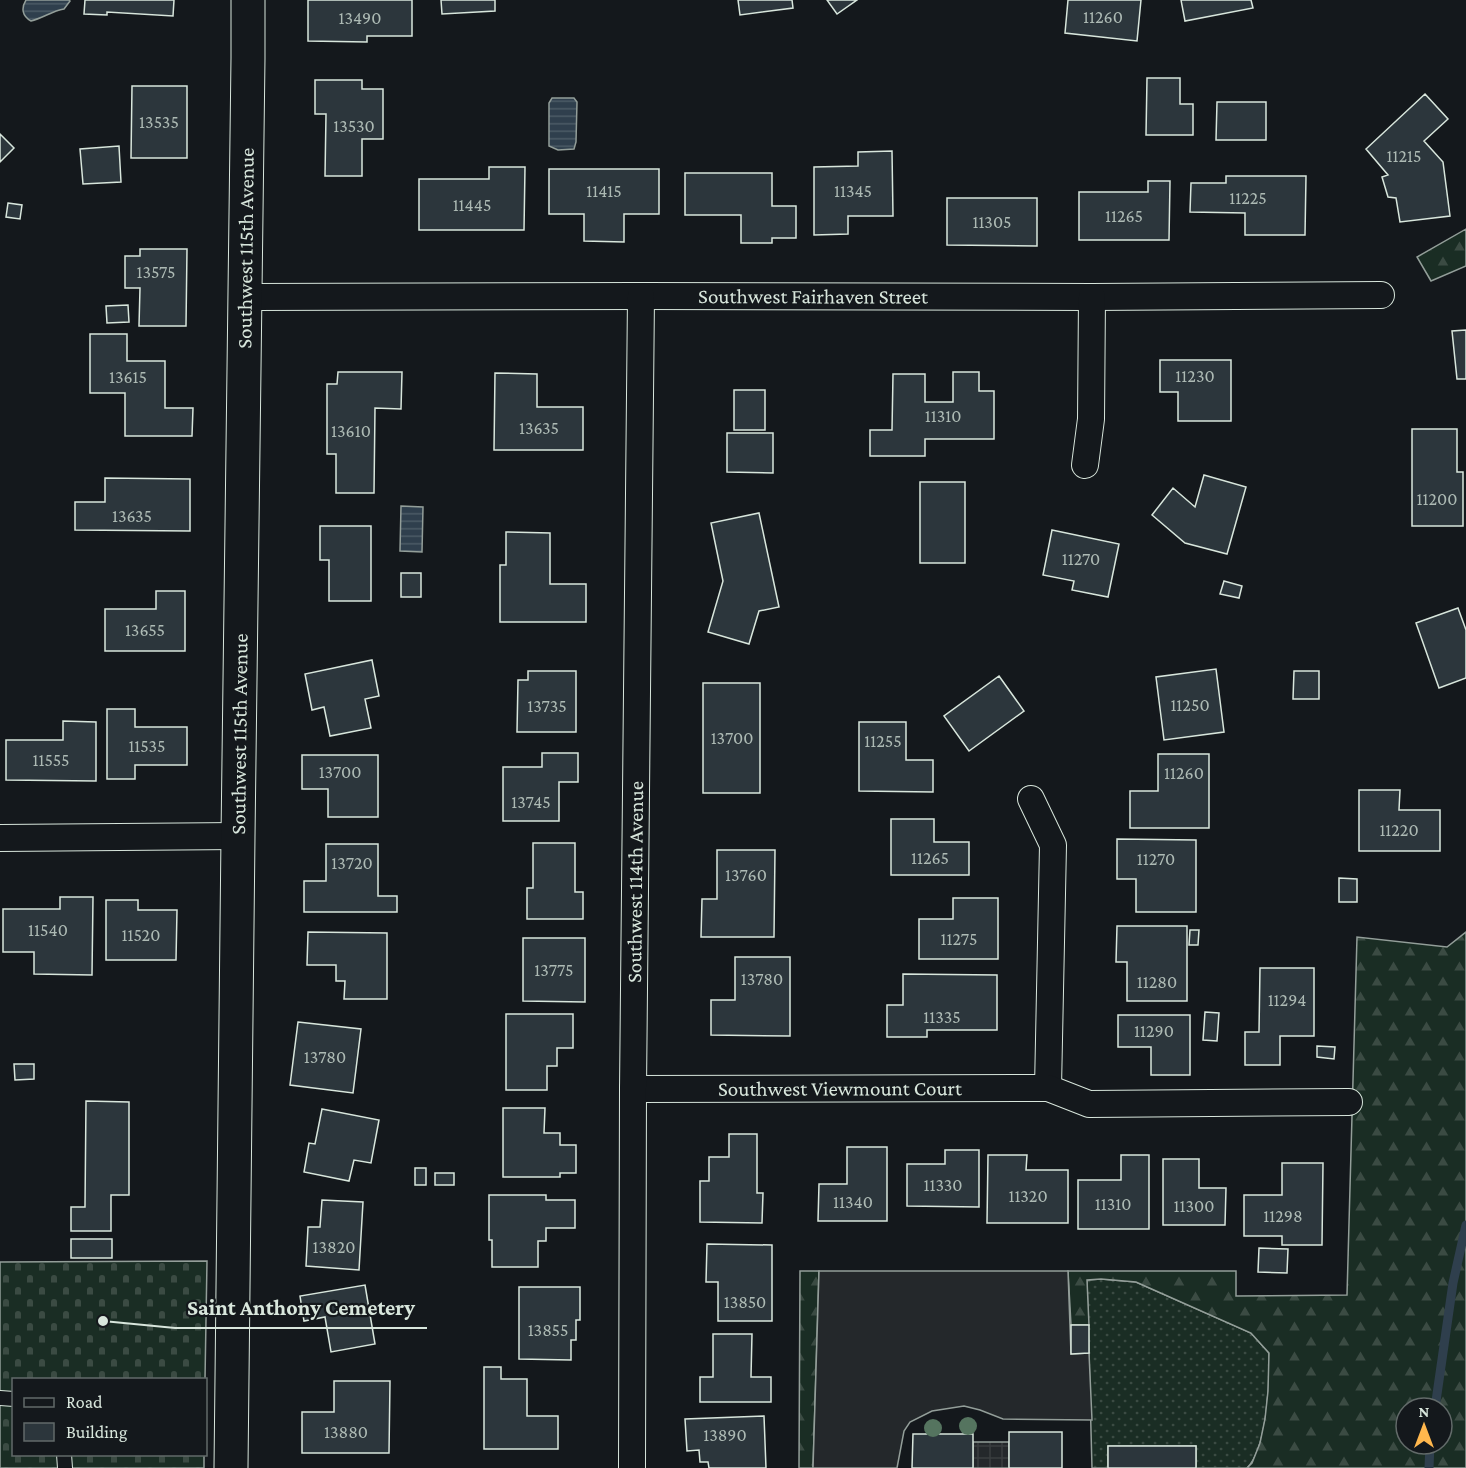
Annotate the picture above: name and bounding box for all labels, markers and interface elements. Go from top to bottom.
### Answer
house number: 11260 [1083,7,1123,27]
house number: 13490 [339,8,381,28]
house number: 13535 [139,112,179,132]
house number: 13530 [333,116,375,136]
house number: 11215 [1387,146,1422,166]
street label: Southwest 115th Avenue [232,147,259,349]
house number: 11415 [586,181,622,201]
house number: 11345 [834,181,872,201]
house number: 11225 [1229,188,1267,208]
house number: 11445 [453,195,491,215]
house number: 11265 [1105,206,1143,226]
house number: 11305 [972,212,1012,232]
house number: 13575 [136,262,176,282]
street label: Southwest Fairhaven Street [698,284,929,309]
house number: 11230 [1175,366,1215,386]
house number: 13615 [109,367,147,387]
house number: 11310 [925,406,961,426]
house number: 13635 [519,418,559,438]
house number: 13610 [331,421,371,441]
house number: 11200 [1417,489,1457,509]
house number: 13635 [112,506,152,526]
house number: 11270 [1062,549,1100,569]
house number: 13655 [125,620,165,640]
street label: Southwest 115th Avenue [226,633,253,835]
house number: 11250 [1170,695,1210,715]
house number: 13735 [527,696,567,716]
house number: 13700 [711,728,753,748]
house number: 11255 [864,731,902,751]
house number: 11535 [128,736,166,756]
house number: 11555 [32,750,70,770]
house number: 13700 [319,762,361,782]
house number: 11260 [1164,763,1204,783]
street label: Southwest 114th Avenue [622,781,648,983]
house number: 13745 [511,792,551,812]
house number: 11220 [1379,820,1419,840]
house number: 11265 [911,848,949,868]
house number: 11270 [1137,849,1175,869]
house number: 13720 [331,853,373,873]
house number: 13760 [725,865,767,885]
house number: 11540 [28,920,68,940]
house number: 11520 [122,925,160,945]
house number: 11275 [941,929,977,949]
house number: 13775 [534,960,574,980]
house number: 13780 [741,969,783,989]
house number: 11280 [1137,972,1177,992]
house number: 11294 [1268,990,1306,1010]
house number: 11335 [923,1007,961,1027]
house number: 11290 [1134,1021,1174,1041]
house number: 13780 [304,1047,346,1067]
street label: Southwest Viewmount Court [718,1076,963,1101]
house number: 11330 [923,1175,963,1195]
house number: 11320 [1008,1186,1048,1206]
house number: 11340 [833,1192,873,1212]
house number: 11310 [1095,1194,1131,1214]
house number: 11300 [1174,1196,1214,1216]
house number: 11298 [1263,1206,1303,1226]
house number: 13820 [313,1237,355,1257]
callout: Saint Anthony Cemetery [175,1288,427,1328]
house number: 13850 [724,1292,766,1312]
text: Saint Anthony Cemetery [187,1295,415,1320]
house number: 13855 [528,1320,568,1340]
legend [12,1378,207,1456]
text: Road [66,1392,103,1412]
north arrow [1394,1396,1454,1456]
text: N [1419,1403,1430,1420]
text: Building [66,1422,128,1442]
house number: 13880 [324,1422,368,1442]
house number: 13890 [703,1425,747,1445]

